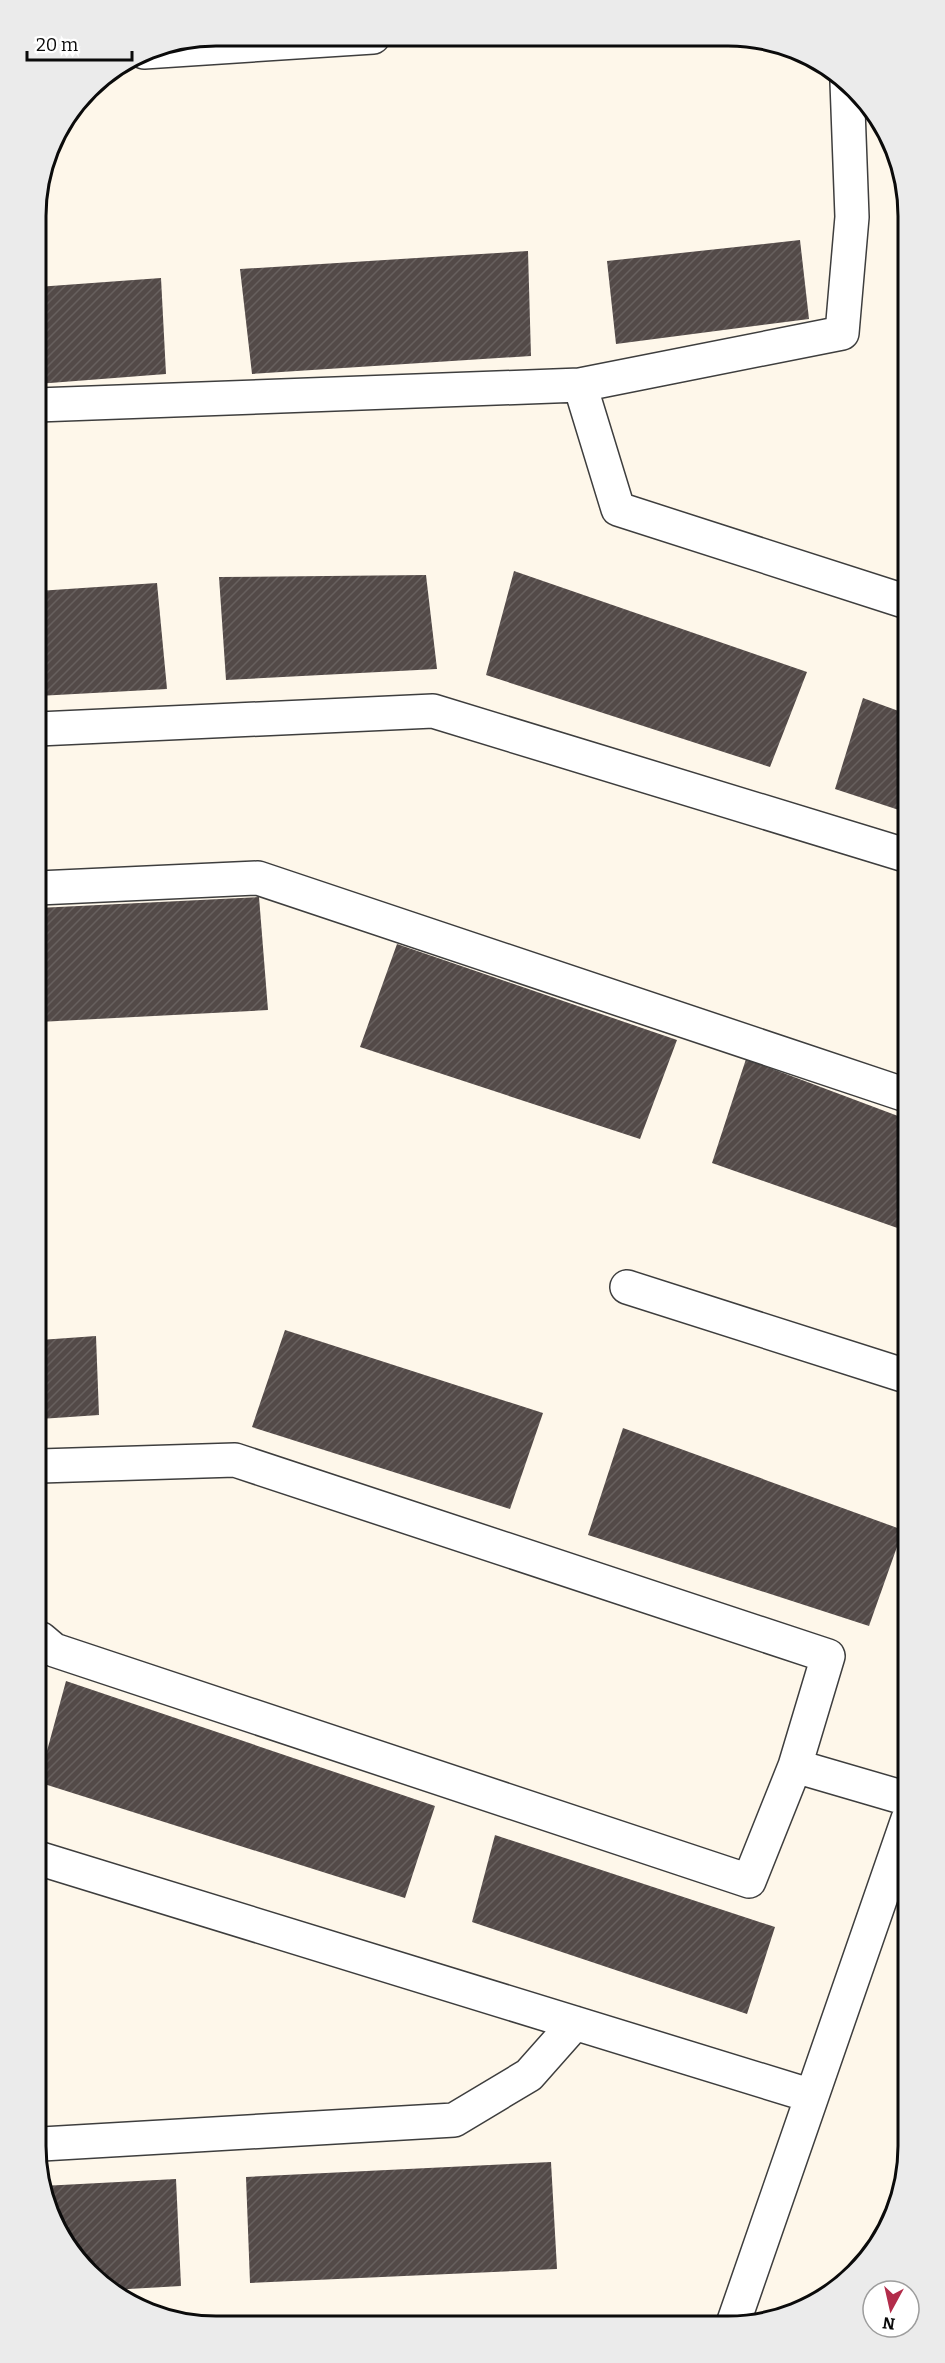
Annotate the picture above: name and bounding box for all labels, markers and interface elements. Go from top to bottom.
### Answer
scale bar [27,24,132,62]
text: 20 m [36,34,78,56]
north arrow [861,2279,921,2339]
text: N [882,2313,896,2334]

